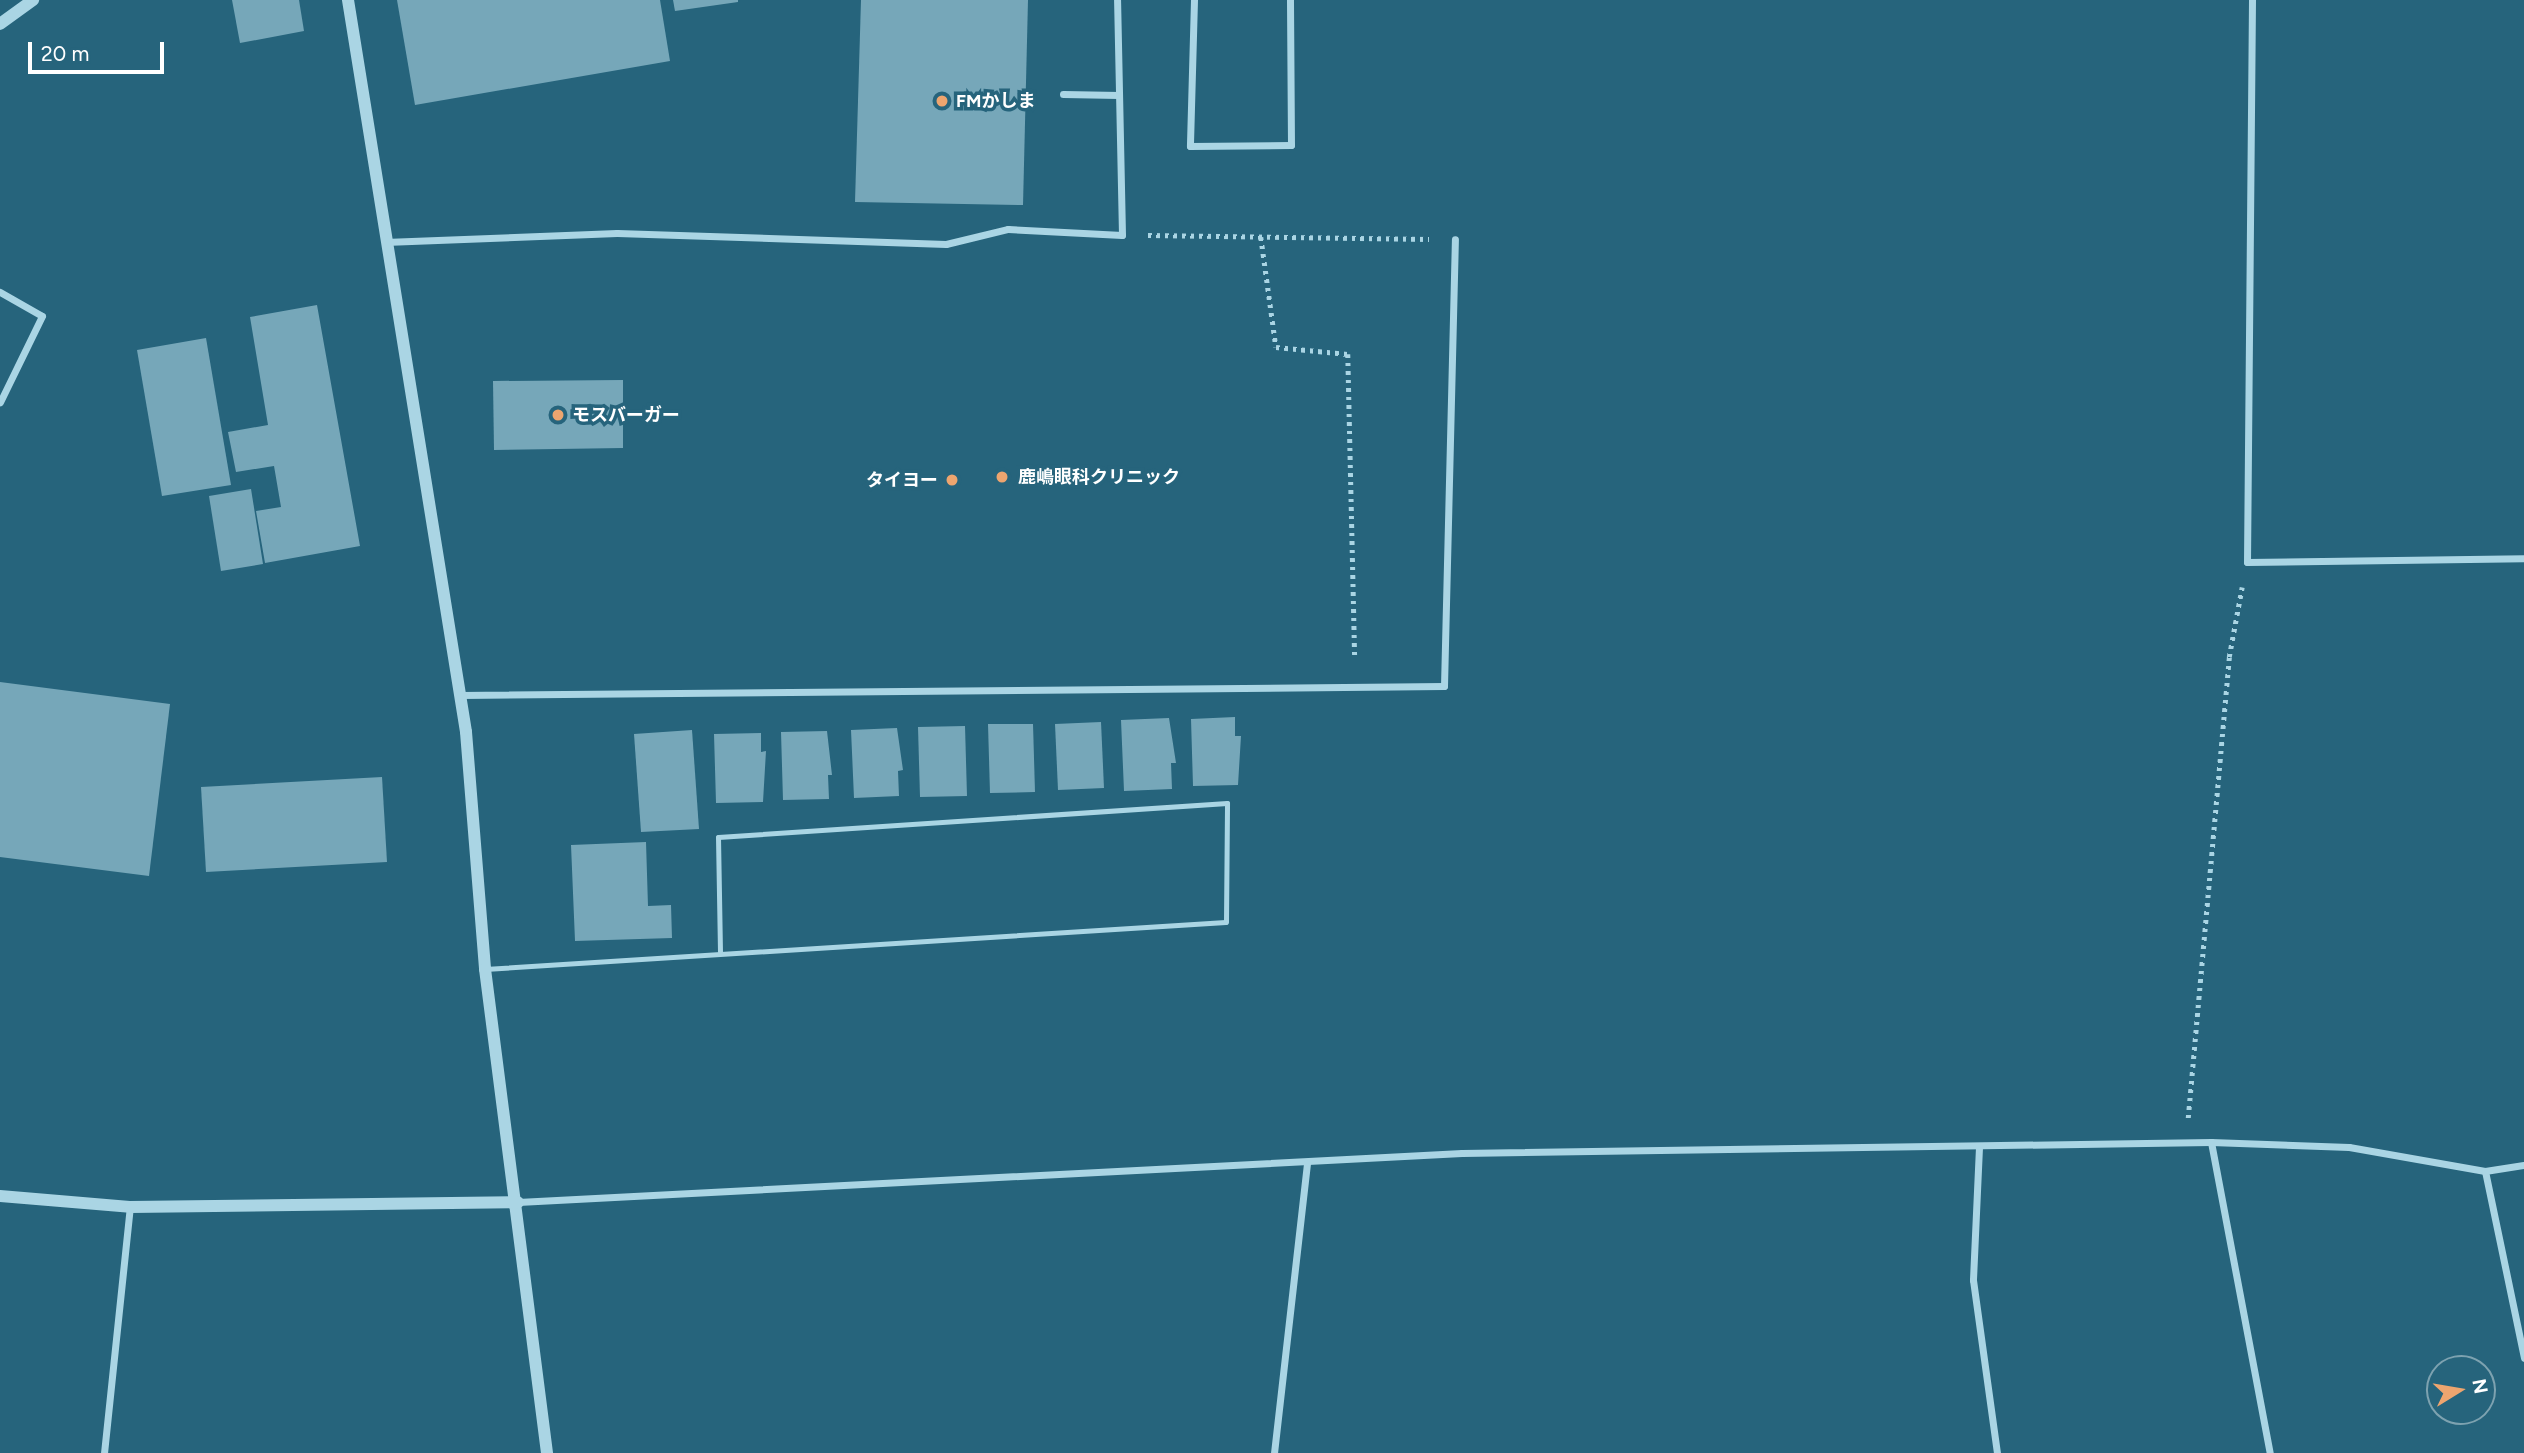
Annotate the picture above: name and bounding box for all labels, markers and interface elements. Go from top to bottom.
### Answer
scale bar [32,28,168,72]
text: 20 m [41,41,89,66]
place label: FMかしま [956,90,1035,112]
marker: FMかしま [934,93,950,109]
place label: モスバーガー [572,404,680,426]
marker: モスバーガー [550,407,566,423]
place label: 鹿嶋眼科クリニック [1018,466,1180,488]
marker: 鹿嶋眼科クリニック [992,467,1012,487]
place label: タイヨー [866,469,938,491]
marker: タイヨー [944,472,960,488]
north arrow [2426,1355,2496,1425]
text: N [2467,1377,2493,1396]

